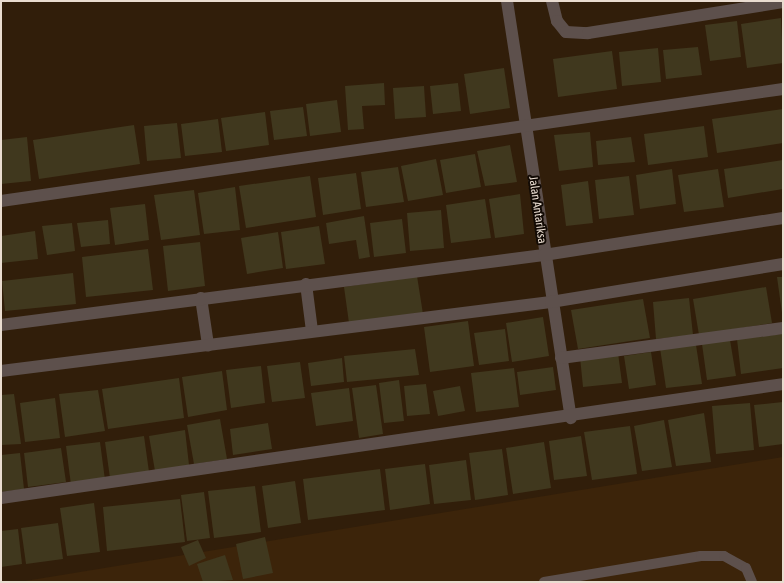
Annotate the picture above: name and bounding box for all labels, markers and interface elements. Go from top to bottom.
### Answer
street label: Jalan Antariksa [525,175,549,245]

